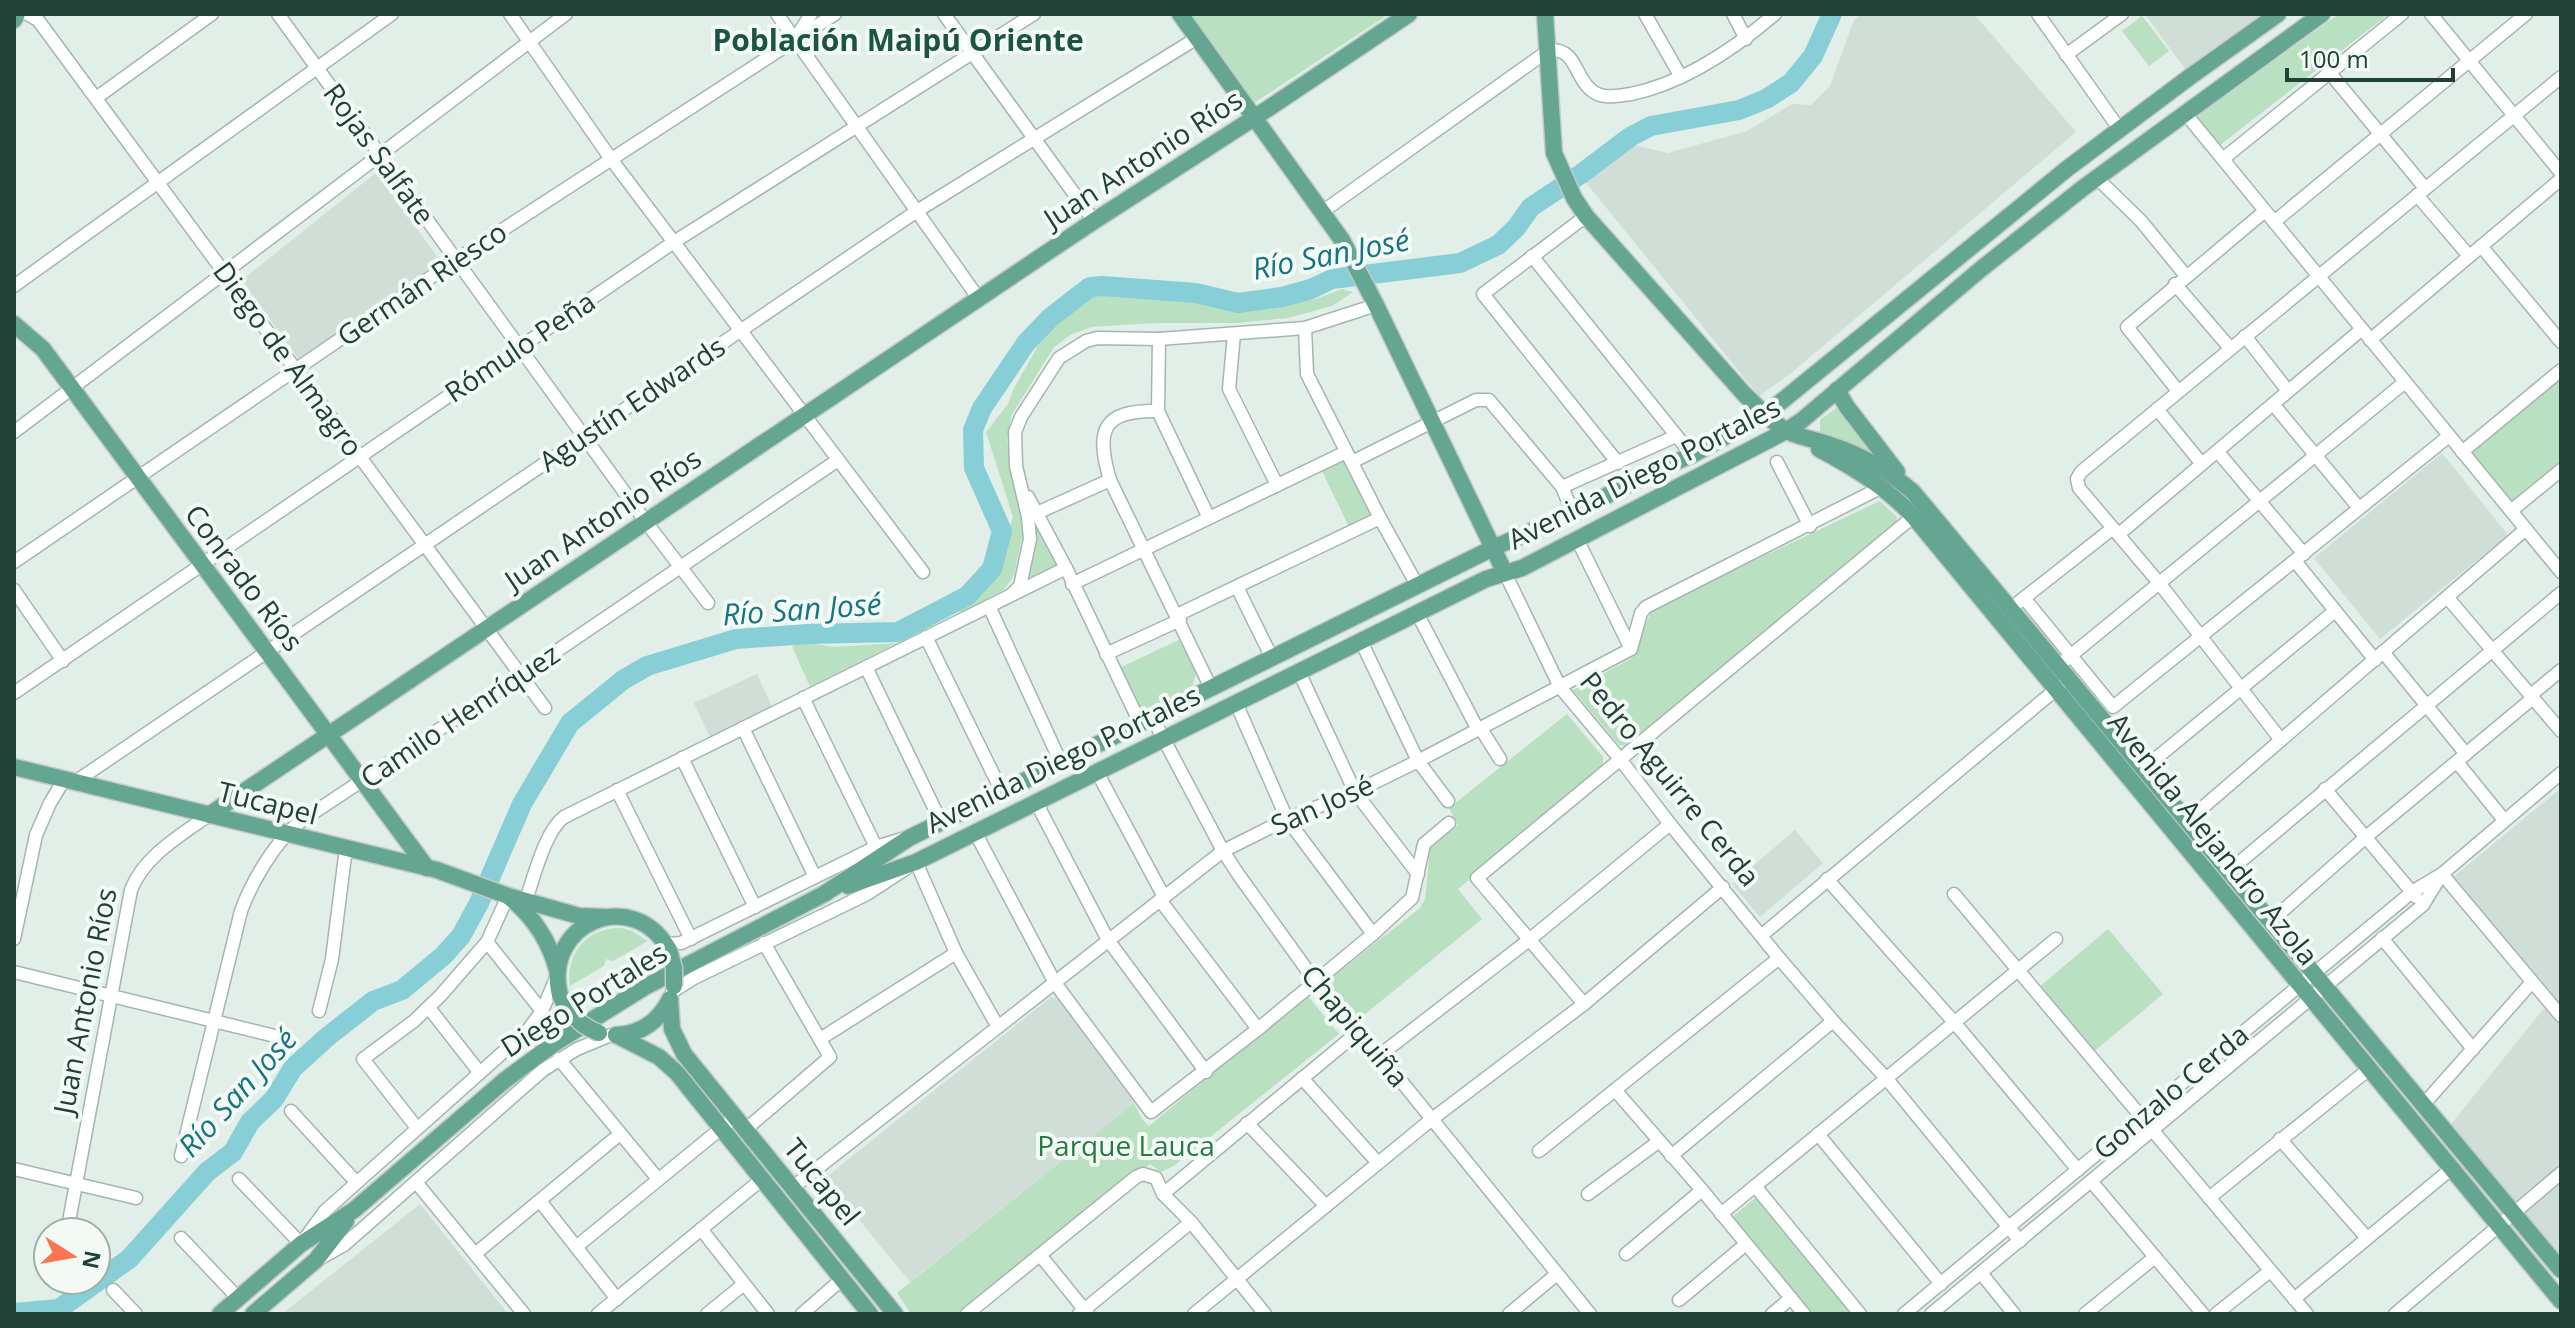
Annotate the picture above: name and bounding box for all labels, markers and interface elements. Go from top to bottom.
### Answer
district label: Población Maipú Oriente [712,19,1084,60]
scale bar [2287,32,2453,82]
text: 100 m [2299,42,2369,75]
street label: Rojas Salfate [316,75,444,232]
street label: Juan Antonio Ríos [1033,80,1249,238]
street label: Germán Riesco [329,212,514,354]
water label: Río San José [1249,218,1413,289]
street label: Diego de Almagro [205,253,372,464]
street label: Rómulo Peña [437,282,602,410]
street label: Agustín Edwards [531,327,732,480]
street label: Avenida Diego Portales [1501,387,1786,557]
street label: Juan Antonio Ríos [494,438,708,600]
street label: Conrado Ríos [177,496,312,658]
water label: Río San José [721,582,883,635]
street label: Camilo Henríquez [352,634,566,796]
street label: Pedro Aguirre Cerda [1572,663,1769,894]
street label: Avenida Diego Portales [919,675,1206,841]
street label: Avenida Alejandro Azola [2100,704,2328,973]
street label: San José [1264,765,1379,844]
street label: Tucapel [214,771,322,833]
street label: Juan Antonio Ríos [43,885,125,1120]
street label: Diego Portales [493,933,674,1065]
street label: Chapiquiña [1293,956,1418,1095]
street label: Gonzalo Cerda [2085,1015,2256,1167]
water label: Río San José [168,1019,305,1165]
park label: Parque Lauca [1037,1126,1215,1164]
street label: Tucapel [776,1130,869,1233]
north arrow [32,1216,112,1296]
text: N [76,1248,109,1272]

